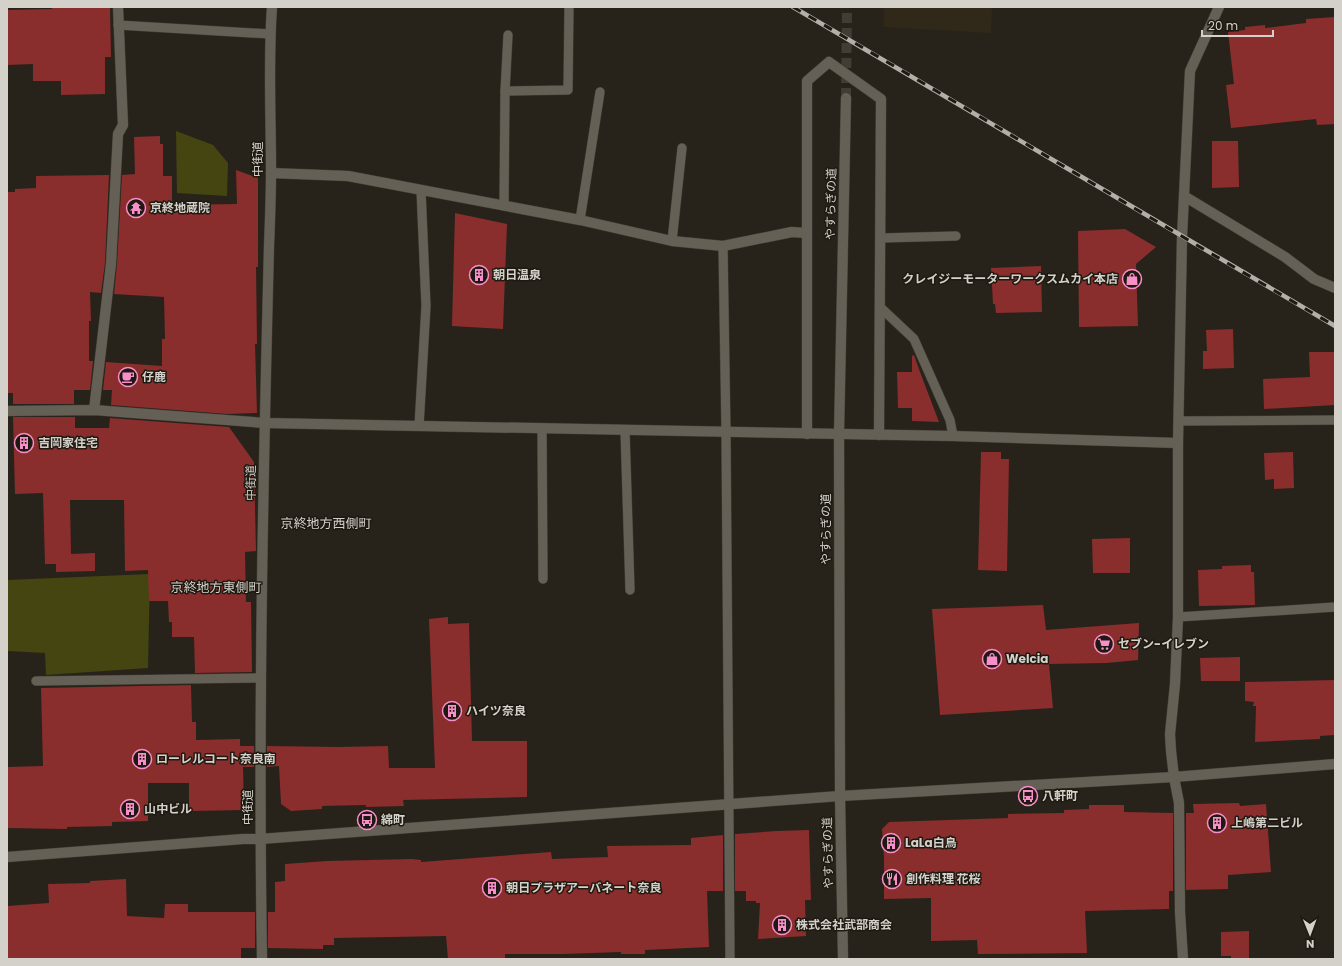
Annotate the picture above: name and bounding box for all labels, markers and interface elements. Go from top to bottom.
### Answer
scale bar [1202,12,1273,38]
text: 20 m [1208,17,1238,34]
street label: 中街道 [249,141,266,177]
street label: やすらぎの道 [821,168,840,240]
temple icon: 京終地蔵院 [125,197,147,219]
place label: 京終地蔵院 [150,199,210,216]
building icon: 朝日温泉 [468,264,490,286]
place label: 朝日温泉 [493,266,541,283]
shop icon: クレイジーモーターワークスムカイ本店 [1121,268,1143,290]
place label: クレイジーモーターワークスムカイ本店 [902,270,1118,287]
cafe icon: 仔鹿 [117,366,139,388]
place label: 仔鹿 [142,368,166,385]
building icon: 吉岡家住宅 [13,432,35,454]
place label: 吉岡家住宅 [38,434,98,451]
street label: 中街道 [242,465,259,501]
street label: やすらぎの道 [817,493,834,565]
district label: 京終地方西側町 [280,514,372,533]
district label: 京終地方東側町 [170,578,262,597]
supermarket icon: セブン-イレブン [1093,633,1115,655]
place label: セブン-イレブン [1118,635,1209,652]
shop icon: Welcia [981,648,1003,670]
place label: Welcia [1006,650,1049,667]
building icon: ハイツ奈良 [441,700,463,722]
place label: ハイツ奈良 [466,702,526,719]
building icon: ローレルコート奈良南 [131,748,153,770]
place label: ローレルコート奈良南 [156,750,276,767]
bus stop icon: 八軒町 [1017,785,1039,807]
place label: 八軒町 [1042,787,1078,804]
street label: 中街道 [239,789,256,825]
building icon: 山中ビル [119,798,141,820]
place label: 山中ビル [144,800,192,817]
bus stop icon: 綿町 [356,809,378,831]
place label: 綿町 [381,811,405,828]
building icon: 上嶋第二ビル [1206,812,1228,834]
place label: 上嶋第二ビル [1231,814,1303,831]
street label: やすらぎの道 [818,817,837,889]
building icon: LaLa白鳥 [880,832,902,854]
place label: LaLa白鳥 [905,834,957,851]
restaurant icon: 創作料理 花桜 [881,868,903,890]
place label: 創作料理 花桜 [906,870,981,887]
building icon: 朝日プラザアーバネート奈良 [481,877,503,899]
place label: 朝日プラザアーバネート奈良 [506,879,661,896]
building icon: 株式会社武部商会 [771,914,793,936]
north arrow [1290,914,1330,954]
place label: 株式会社武部商会 [796,916,892,933]
text: N [1306,936,1314,952]

